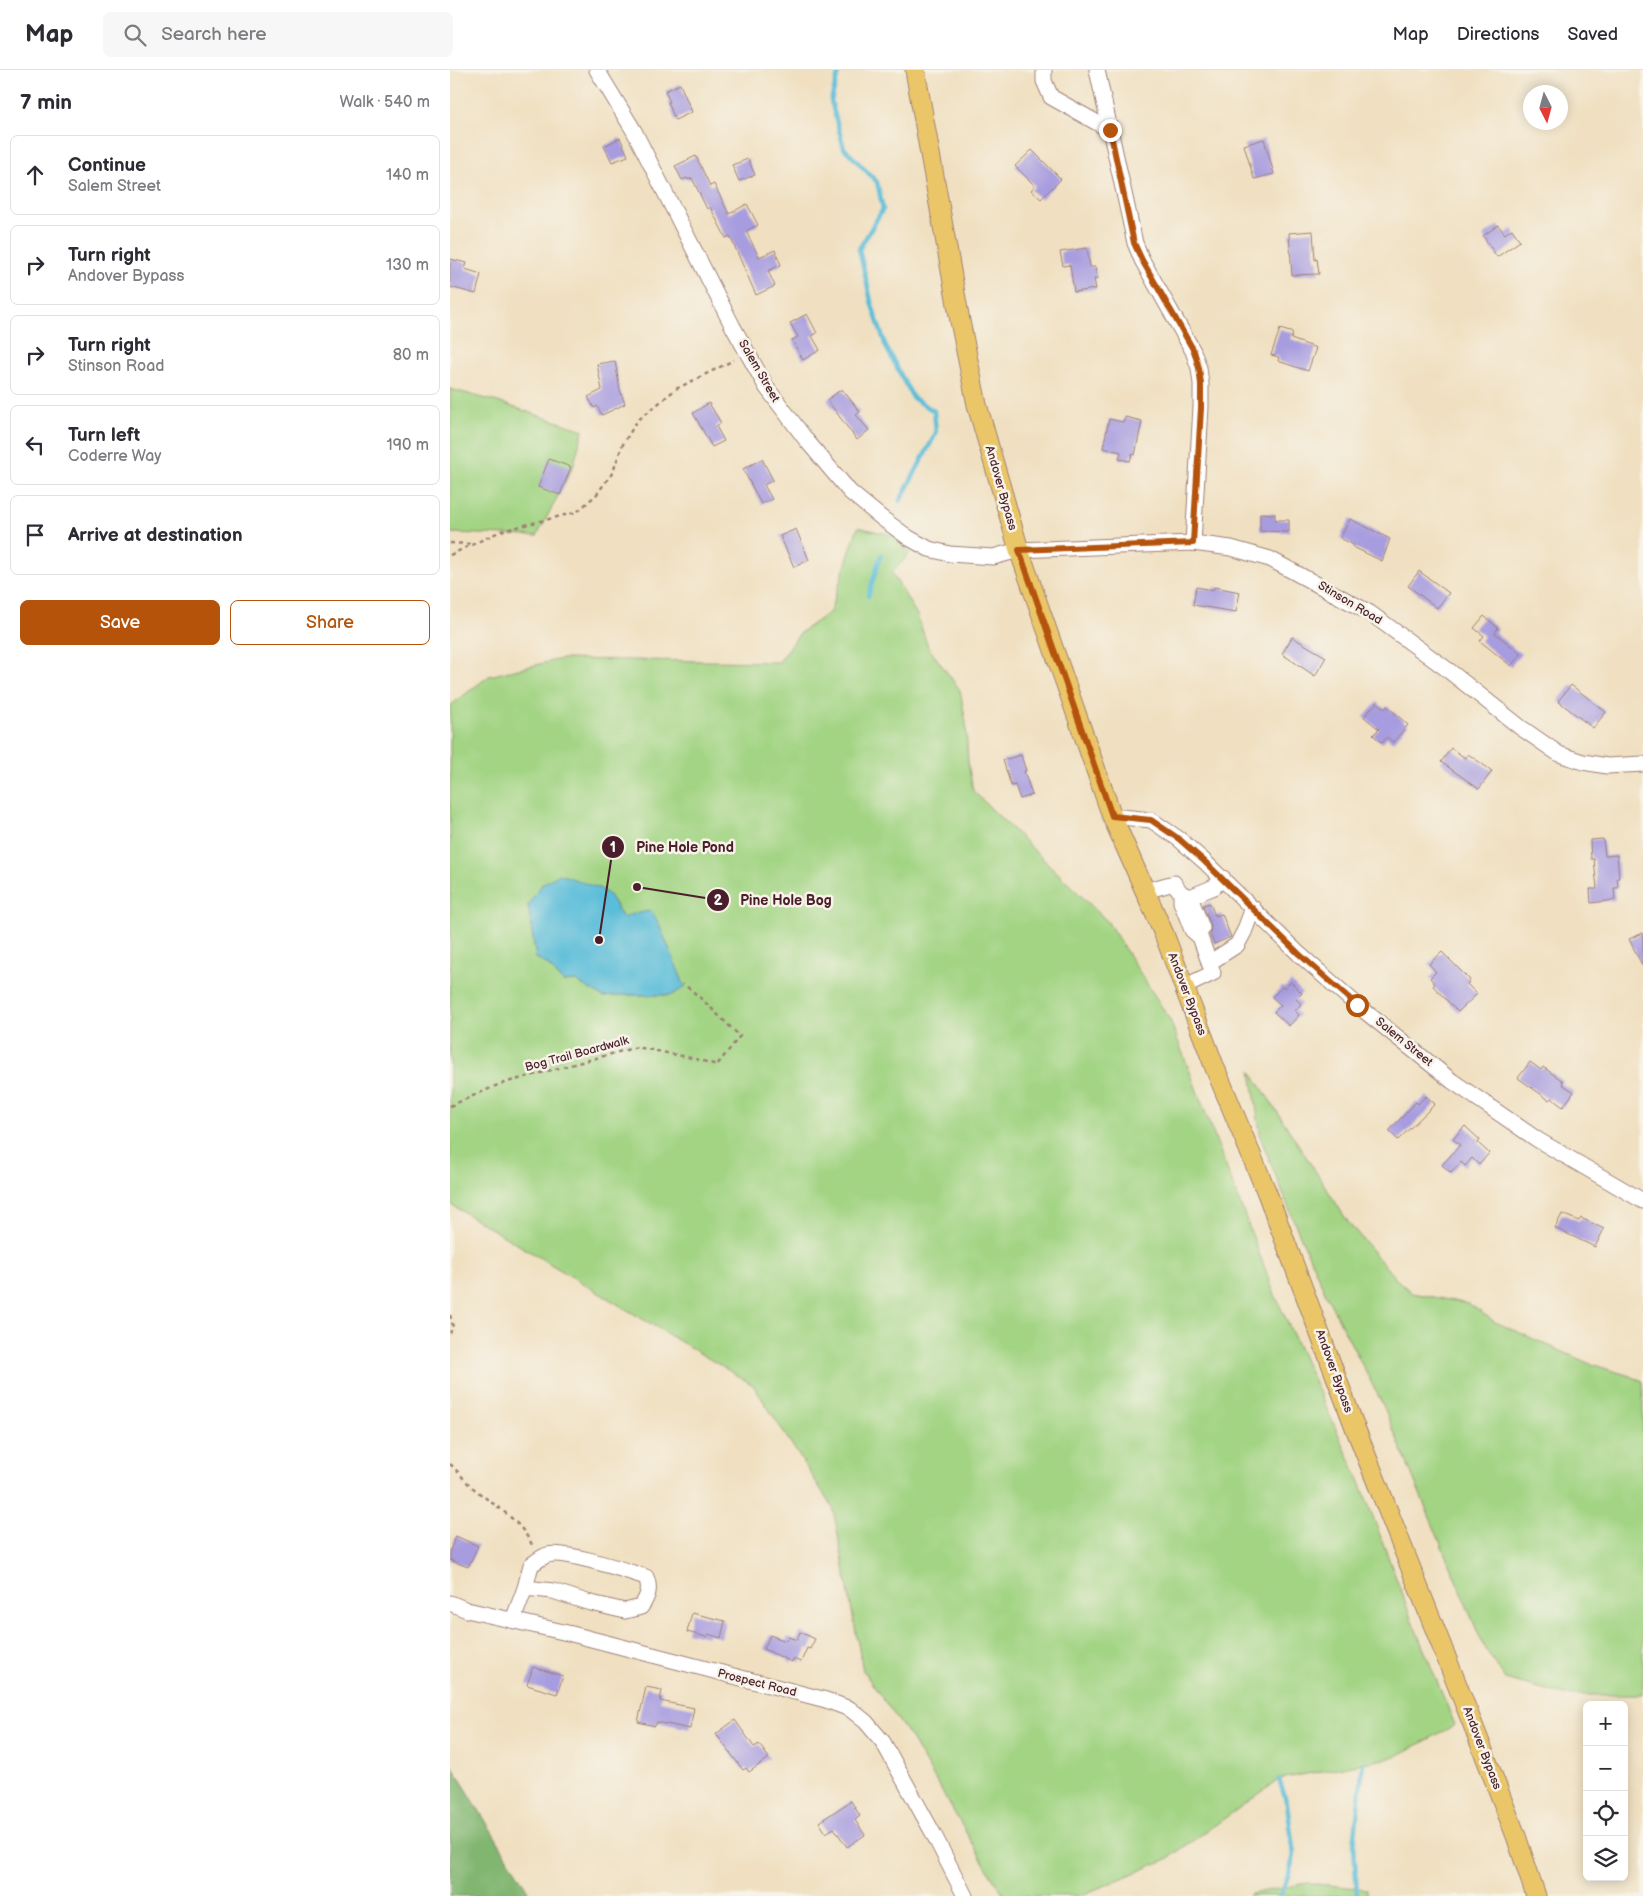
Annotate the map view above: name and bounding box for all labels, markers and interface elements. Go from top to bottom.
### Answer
search box [103,12,453,57]
text: Map [25,20,73,49]
icon: search [121,21,149,49]
text: Search here [161,23,267,46]
text: Map [1393,24,1429,45]
text: Directions [1457,24,1539,45]
text: Saved [1567,24,1618,45]
north arrow [1523,85,1568,130]
text: 7 min [20,90,72,115]
text: Walk · 540 m [340,93,430,112]
route end [1099,119,1122,142]
text: Continue [68,154,146,177]
icon: ahead [21,161,49,189]
text: 140 m [386,166,429,185]
text: Salem Street [68,177,161,196]
text: Turn right [68,244,151,267]
icon: right [21,251,49,279]
text: 130 m [386,256,429,275]
text: Andover Bypass [68,267,184,286]
text: Turn right [68,334,151,357]
street label: Salem Street [735,337,783,405]
icon: right [21,341,49,369]
text: 80 m [393,346,429,365]
text: Stinson Road [68,357,164,376]
text: Turn left [68,424,140,447]
icon: left [21,431,49,459]
text: 190 m [387,436,429,455]
street label: Andover Bypass [982,444,1020,532]
text: Coderre Way [68,447,162,466]
icon: arrive [21,521,49,549]
text: Arrive at destination [68,524,243,547]
street label: Stinson Road [1315,578,1385,628]
button: Save [20,600,220,645]
button: Share [230,600,430,645]
callout: Pine Hole Pond [601,832,744,861]
text: 1 [610,838,616,857]
text: Pine Hole Pond [636,839,734,856]
callout: Pine Hole Bog [705,885,841,914]
text: 2 [714,891,723,910]
text: Pine Hole Bog [740,892,832,909]
street label: Andover Bypass [1164,951,1210,1037]
route start [1346,994,1369,1017]
street label: Salem Street [1372,1014,1436,1070]
street label: Bog Trail Boardwalk [524,1033,631,1075]
street label: Andover Bypass [1312,1327,1356,1415]
street label: Prospect Road [716,1666,798,1700]
map controls [1583,1701,1628,1881]
button: + [1583,1701,1628,1746]
street label: Andover Bypass [1459,1705,1505,1791]
button: − [1583,1746,1628,1791]
button: locate [1583,1791,1628,1836]
button: layers [1583,1836,1628,1881]

